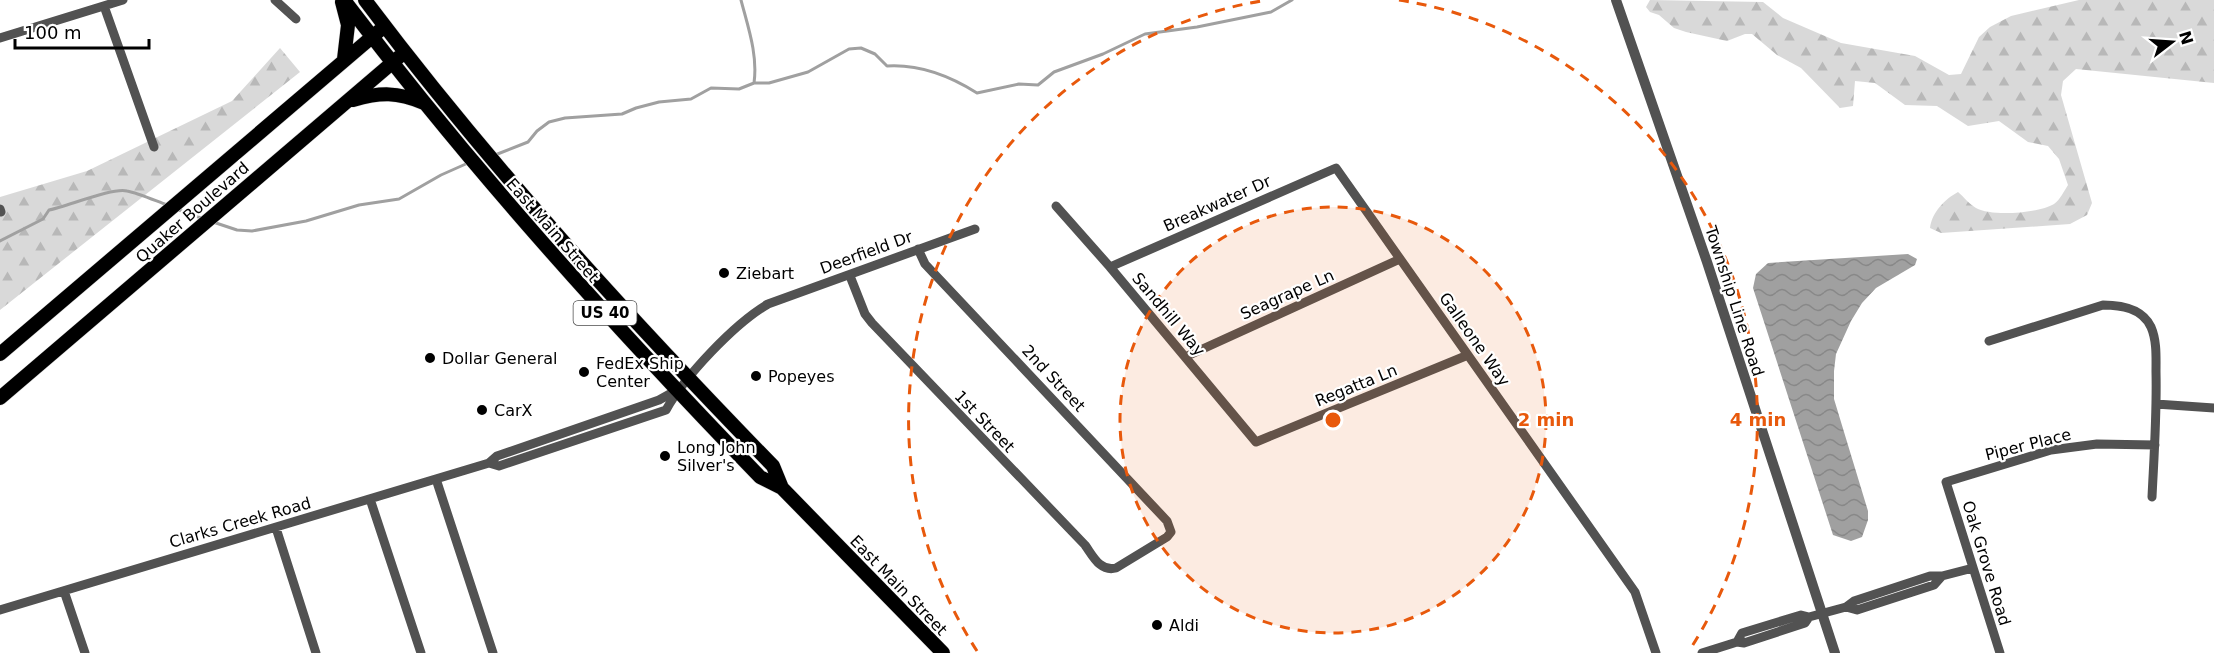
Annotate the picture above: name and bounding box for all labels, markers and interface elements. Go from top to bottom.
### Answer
scale bar [15,12,148,50]
north arrow [2142,12,2202,72]
text: 100 m [24,22,82,43]
text: N [2175,29,2197,47]
street label: Quaker Boulevard [132,158,253,267]
street label: Breakwater Dr [1160,171,1274,236]
street label: East Main Street [502,174,603,286]
street label: Township Line Road [1701,223,1768,379]
street label: Deerfield Dr [817,227,915,278]
place label: Ziebart [736,264,794,283]
street label: Seagrape Ln [1237,265,1337,324]
marker: Ziebart [717,266,731,280]
street label: Sandhill Way [1128,269,1209,360]
street label: Galleone Way [1435,289,1514,390]
road number: US 40 [574,301,636,325]
street label: 2nd Street [1018,341,1089,416]
place label: Dollar General [442,349,558,368]
marker: Dollar General [423,351,437,365]
place label: FedEx Ship Center [596,354,684,391]
street label: Regatta Ln [1312,360,1400,411]
marker: FedEx Ship Center [577,365,591,379]
place label: Popeyes [768,367,835,386]
marker: Popeyes [749,369,763,383]
street label: 1st Street [951,387,1019,456]
place label: CarX [494,401,533,420]
marker: CarX [475,403,489,417]
text: 2 min [1518,409,1574,430]
text: 4 min [1730,409,1786,430]
centre of rings [1323,410,1343,430]
street label: Piper Place [1983,425,2073,464]
place label: Long John Silver's [677,438,756,475]
marker: Long John Silver's [658,449,672,463]
street label: Clarks Creek Road [167,493,313,552]
street label: Oak Grove Road [1958,498,2015,628]
street label: East Main Street [846,531,951,639]
place label: Aldi [1169,616,1199,635]
marker: Aldi [1150,618,1164,632]

